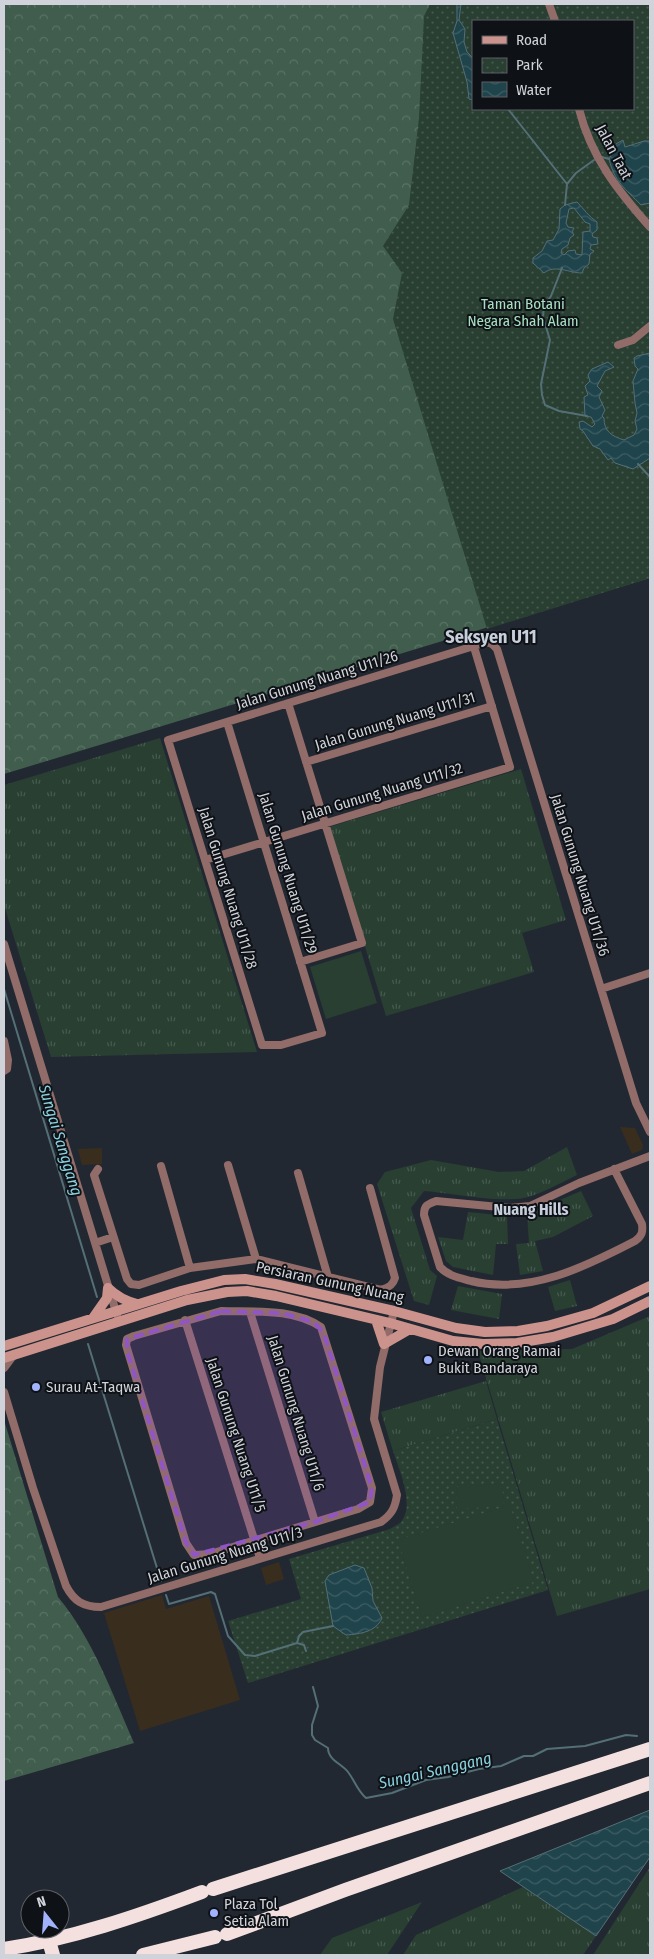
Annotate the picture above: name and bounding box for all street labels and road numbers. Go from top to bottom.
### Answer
street label: Jalan Taat [592,121,636,183]
street label: Jalan Gunung Nuang U11/26 [234,647,400,713]
street label: Jalan Gunung Nuang U11/31 [313,688,477,754]
street label: Jalan Gunung Nuang U11/32 [299,759,465,825]
street label: Jalan Gunung Nuang U11/29 [255,790,321,956]
street label: Jalan Gunung Nuang U11/36 [547,792,613,958]
street label: Jalan Gunung Nuang U11/28 [195,805,261,971]
street label: Persiaran Gunung Nuang [254,1258,406,1306]
street label: Jalan Gunung Nuang U11/6 [264,1333,328,1493]
street label: Jalan Gunung Nuang U11/5 [203,1356,270,1515]
street label: Jalan Gunung Nuang U11/3 [145,1523,305,1587]

